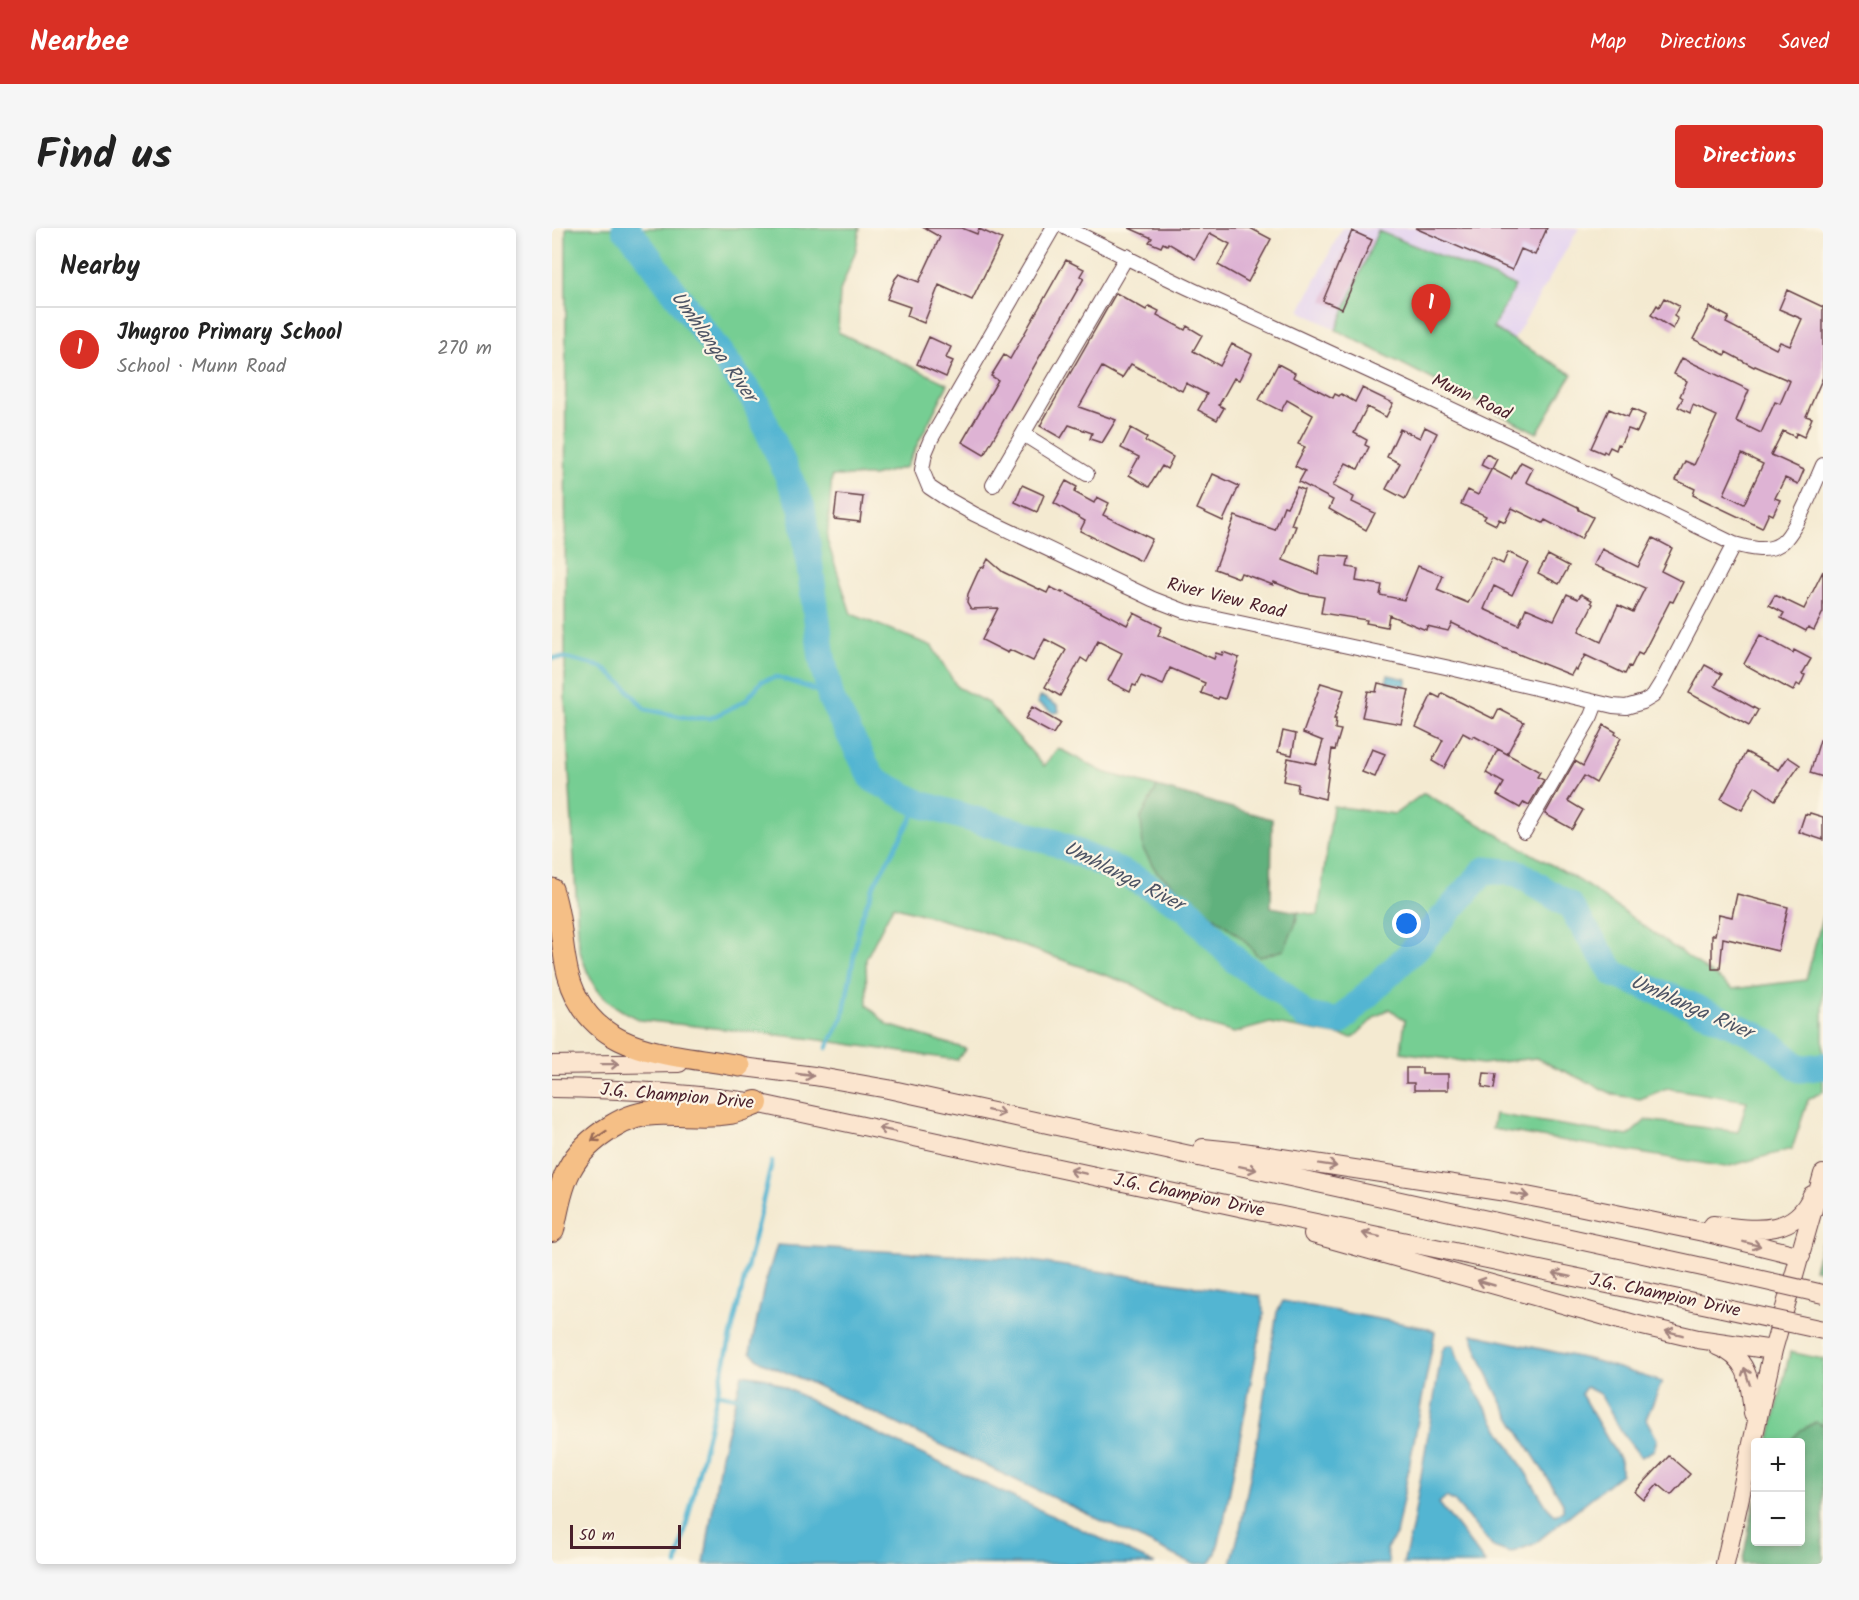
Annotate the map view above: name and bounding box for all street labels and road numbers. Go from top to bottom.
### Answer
street label: Munn Road [1426,367,1517,430]
street label: River View Road [1164,570,1289,628]
street label: J.G. Champion Drive [599,1076,755,1118]
street label: J.G. Champion Drive [1111,1166,1267,1226]
street label: J.G. Champion Drive [1587,1266,1743,1326]

